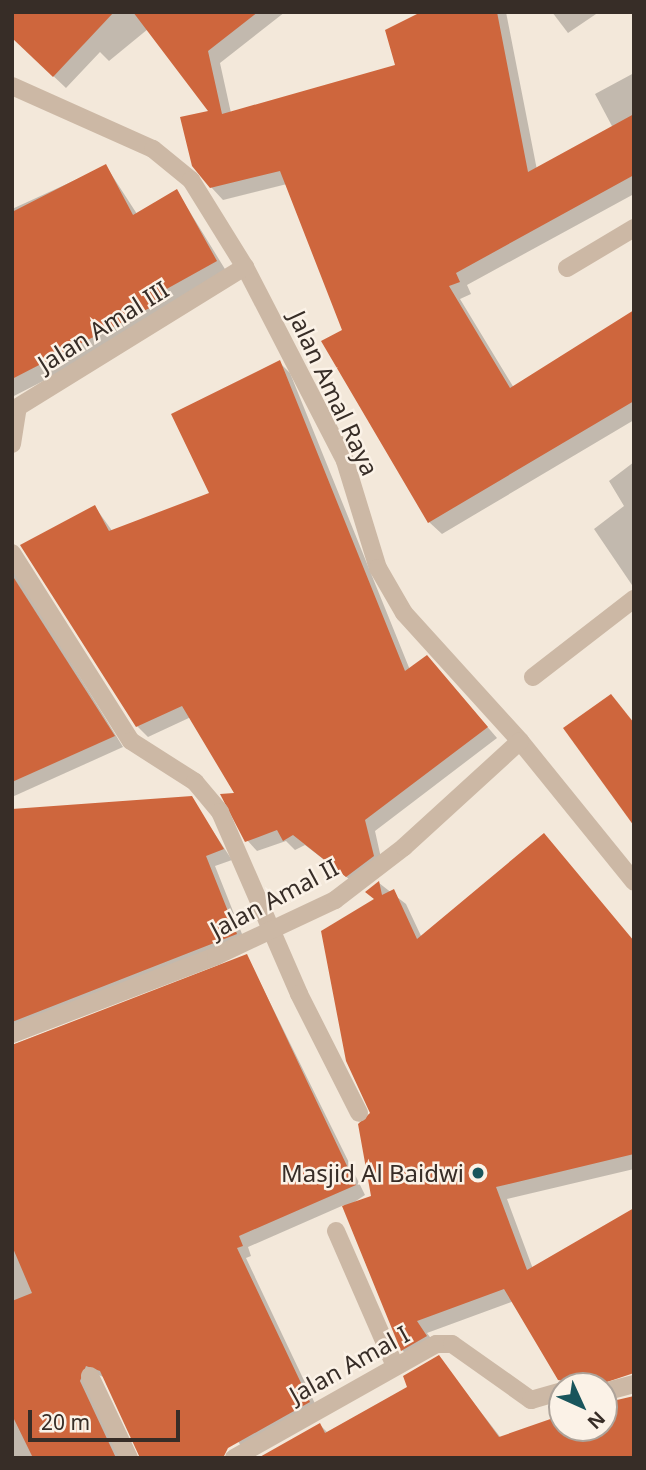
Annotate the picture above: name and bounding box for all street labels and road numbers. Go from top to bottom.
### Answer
street label: Jalan Amal III [32,274,174,378]
street label: Jalan Amal Raya [283,306,385,480]
street label: Jalan Amal II [205,852,343,944]
street label: Jalan Amal I [284,1319,414,1409]

